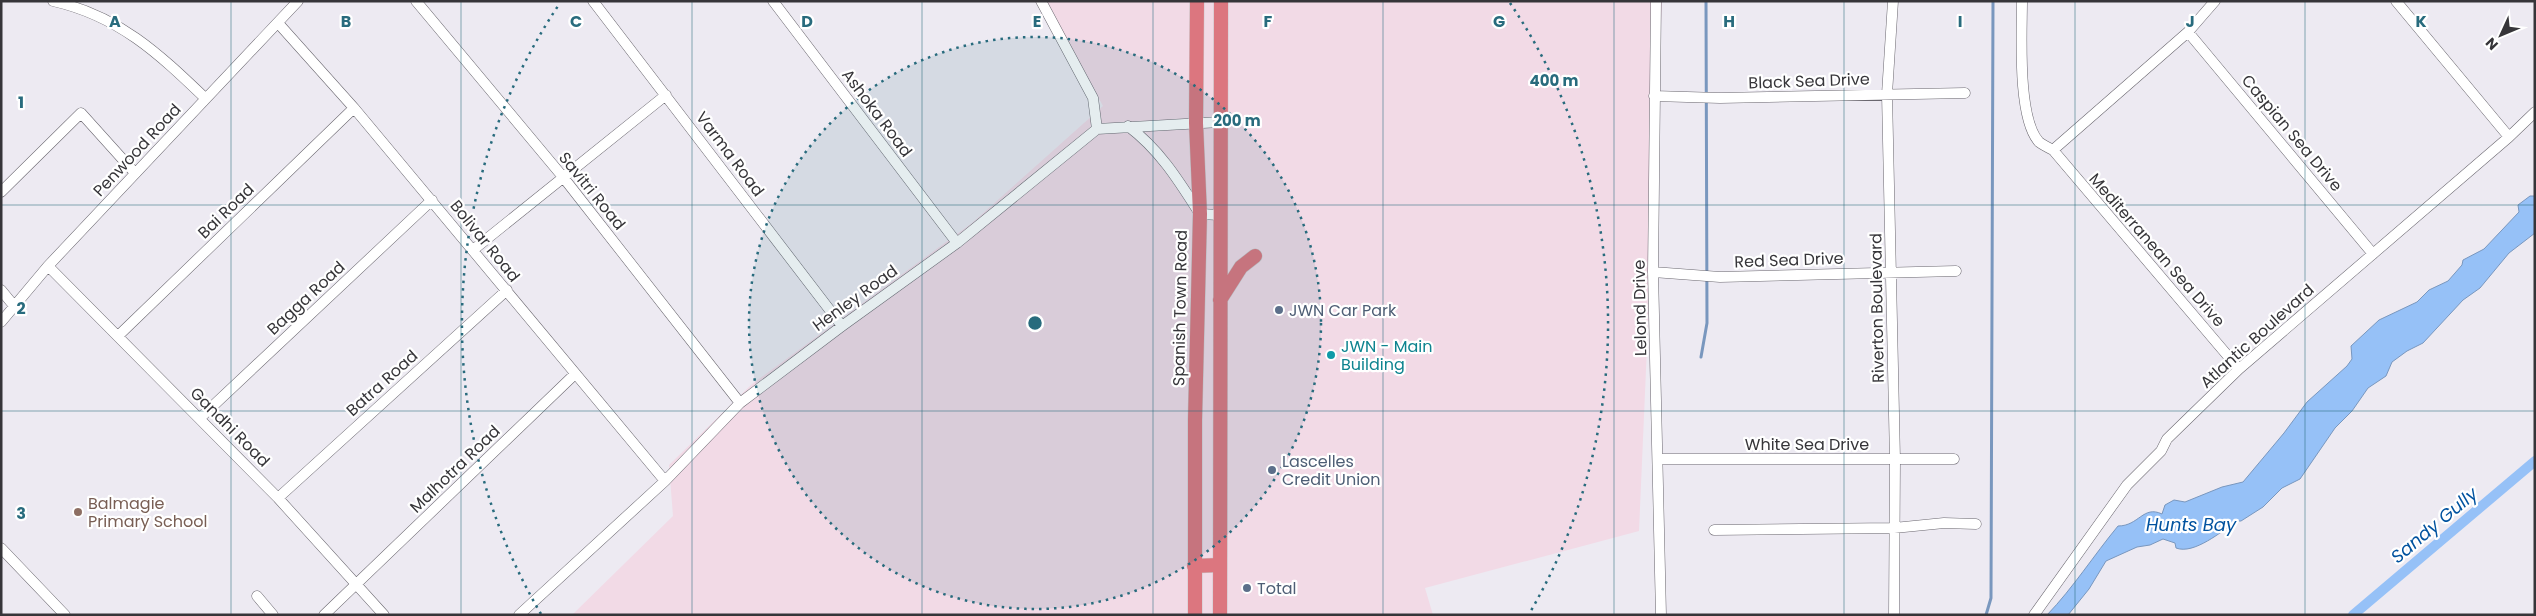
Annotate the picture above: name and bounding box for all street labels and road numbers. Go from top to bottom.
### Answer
street label: Ashoka Road [836,64,918,162]
street label: Black Sea Drive [1748,67,1870,95]
street label: Caspian Sea Drive [2236,70,2348,196]
street label: Penwood Road [88,98,186,202]
street label: Varma Road [690,107,770,201]
street label: Savitri Road [553,147,631,235]
street label: Mediterranean Sea Drive [2084,168,2230,332]
street label: Bai Road [193,178,259,244]
street label: Bolivar Road [445,195,525,287]
street label: Spanish Town Road [1167,230,1193,386]
street label: Riverton Boulevard [1864,233,1890,383]
street label: Red Sea Drive [1734,247,1844,273]
street label: Bagga Road [262,256,350,340]
street label: Henley Road [808,259,902,337]
street label: Lelond Drive [1628,260,1652,356]
street label: Atlantic Boulevard [2195,279,2319,393]
street label: Batra Road [341,345,423,421]
street label: Gandhi Road [185,382,275,472]
street label: Malhotra Road [405,420,505,518]
street label: White Sea Drive [1745,433,1869,456]

